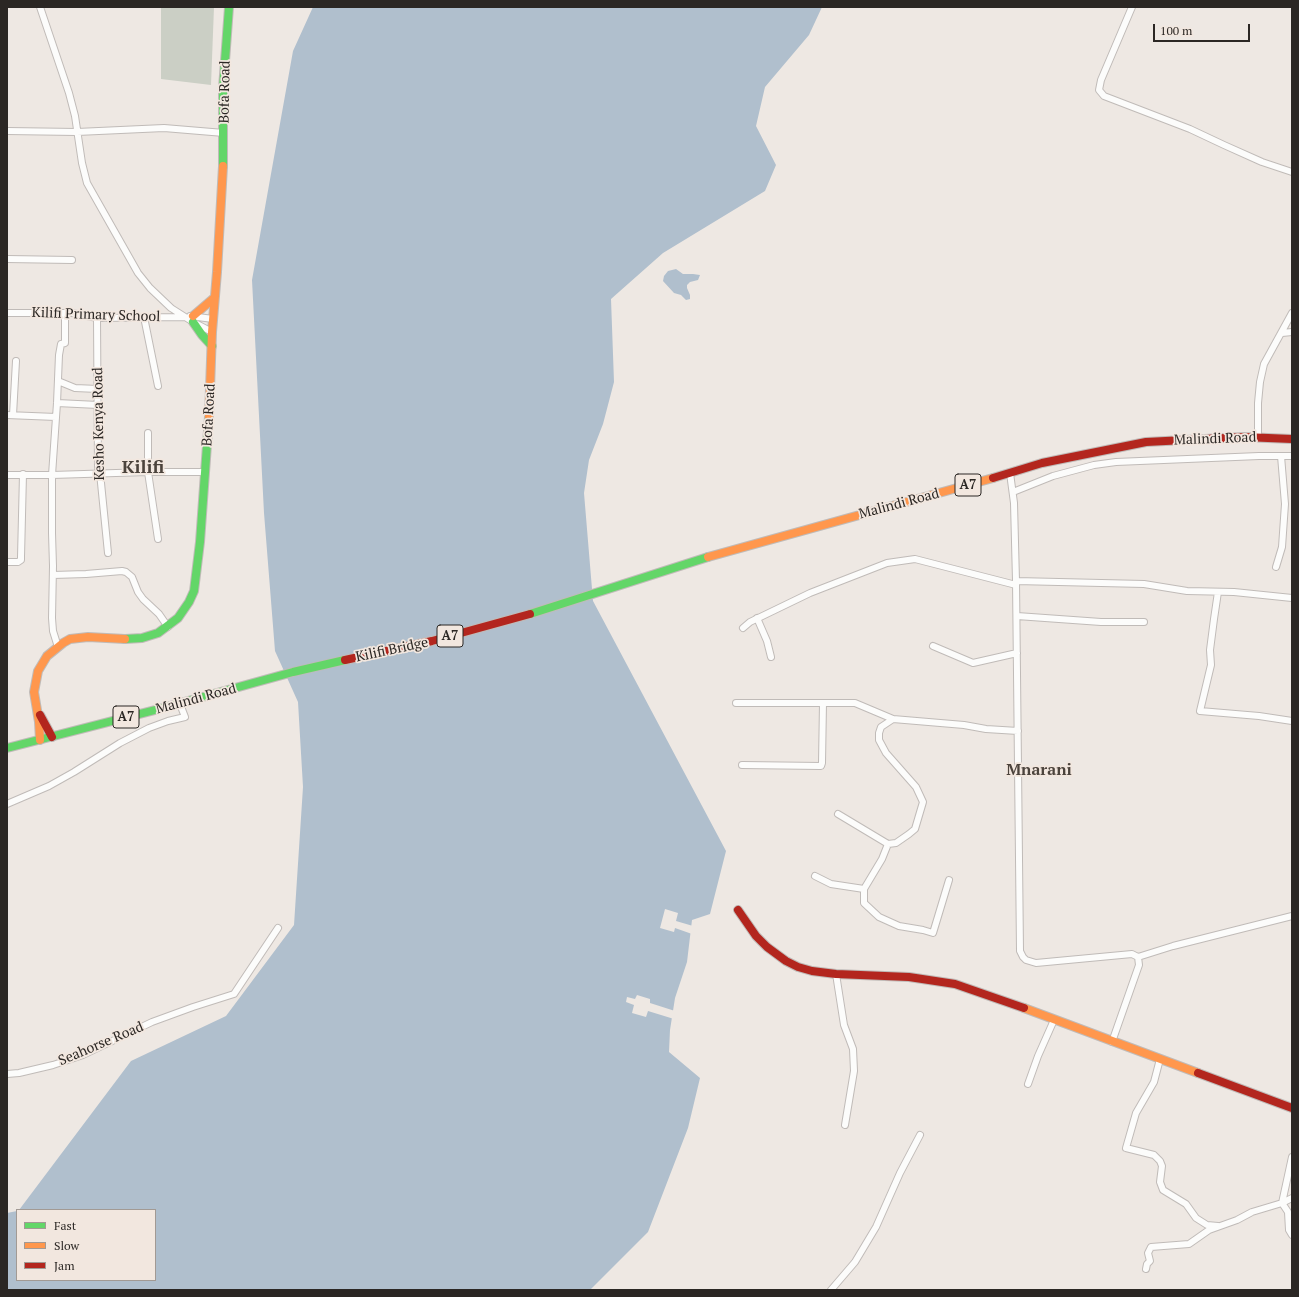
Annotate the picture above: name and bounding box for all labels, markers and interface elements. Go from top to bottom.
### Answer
scale bar [1155,16,1252,42]
text: 100 m [1160,23,1192,38]
street label: Bofa Road [216,60,234,124]
street label: Kilifi Primary School [31,304,161,326]
street label: Kesho Kenya Road [90,367,108,481]
street label: Bofa Road [199,383,219,447]
street label: Malindi Road [1173,429,1257,449]
district label: Kilifi [122,457,164,479]
road number: A7 [955,474,981,496]
street label: Malindi Road [857,485,941,523]
road number: A7 [437,625,463,647]
street label: Kilifi Bridge [354,634,430,666]
street label: Malindi Road [154,680,238,718]
road number: A7 [113,706,139,728]
district label: Mnarani [1006,760,1072,780]
street label: Seahorse Road [56,1019,146,1069]
legend [16,1209,156,1281]
text: Fast [54,1218,76,1233]
text: Slow [54,1238,79,1253]
text: Jam [54,1258,75,1273]

